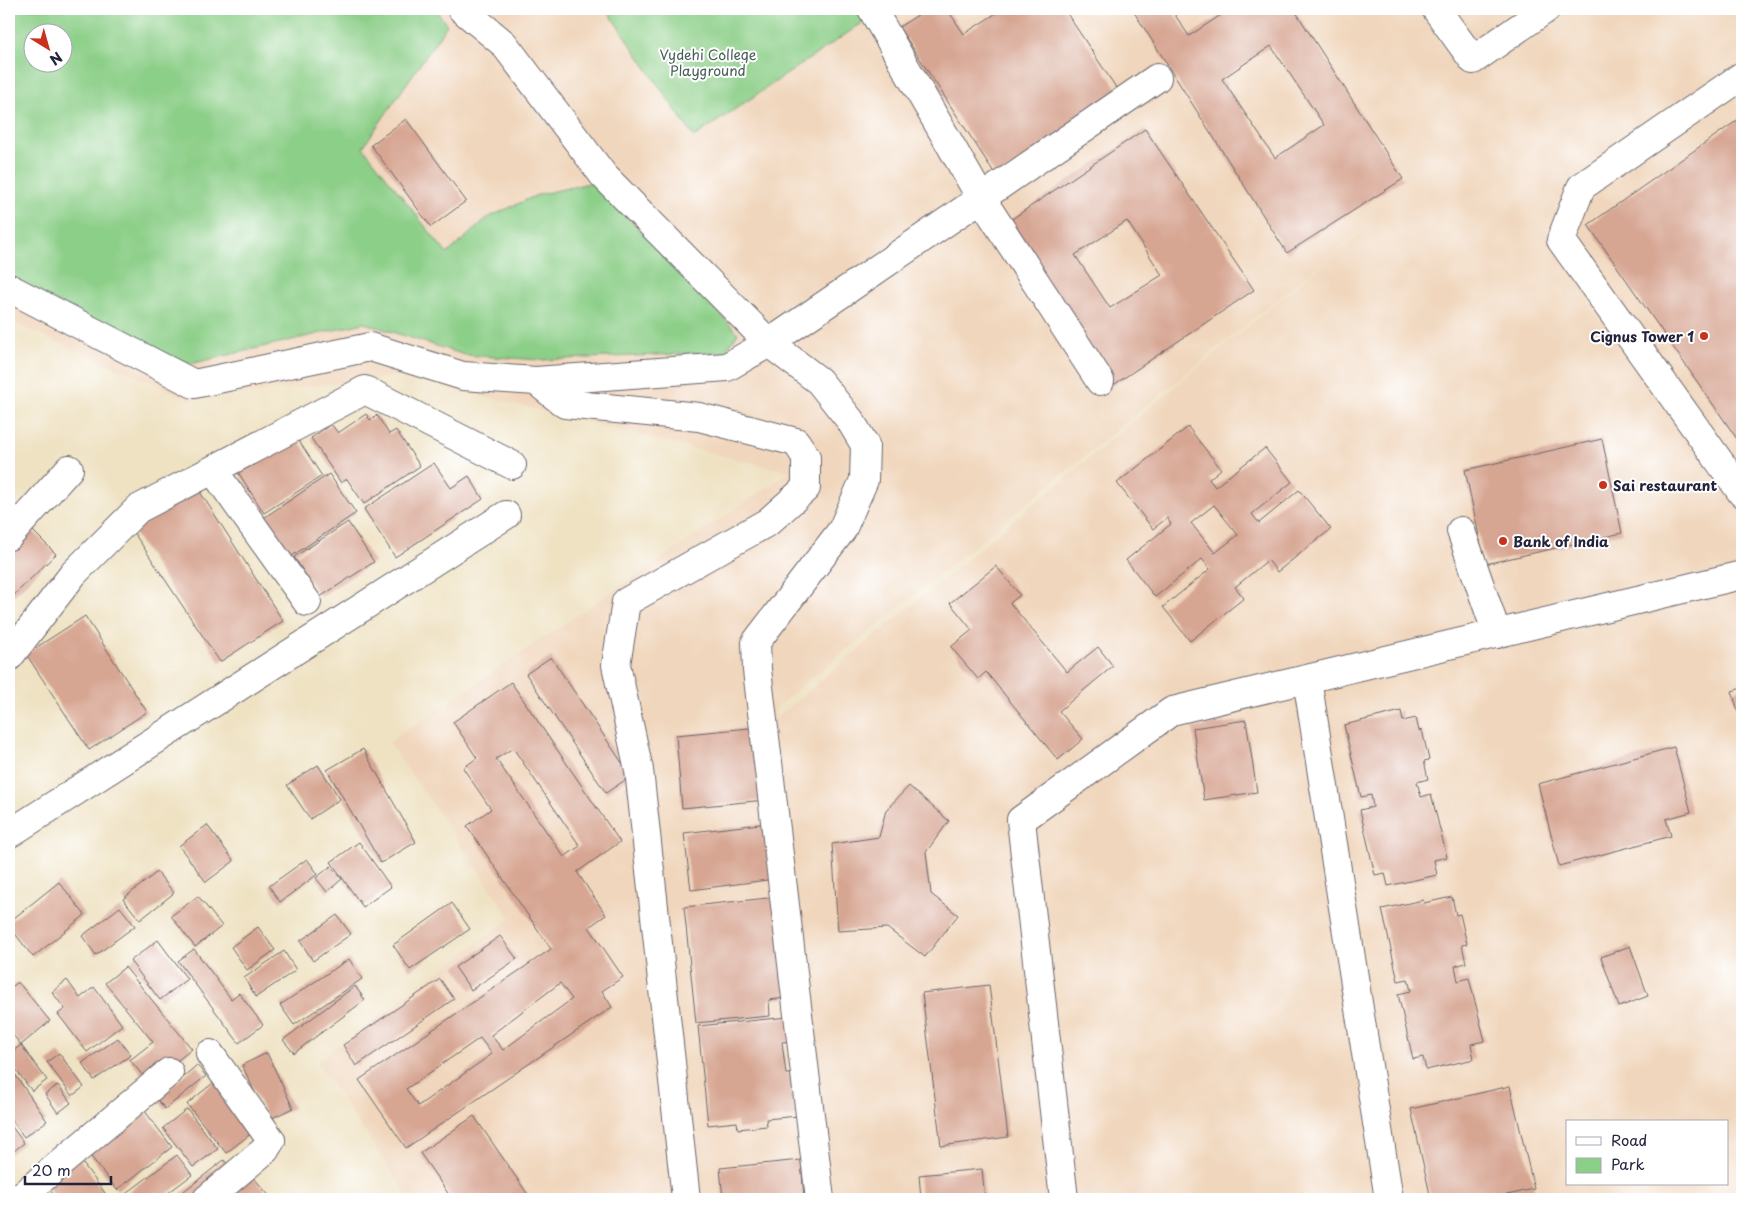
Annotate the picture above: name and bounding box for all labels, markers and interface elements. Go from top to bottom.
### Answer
north arrow [22,22,72,72]
park label: Vydehi College Playground [660,44,757,81]
text: N [45,47,67,71]
place label: Cignus Tower 1 [1590,326,1694,347]
marker: Cignus Tower 1 [1698,330,1710,342]
place label: Sai restaurant [1613,475,1718,496]
marker: Sai restaurant [1597,479,1609,491]
place label: Bank of India [1513,531,1609,552]
marker: Bank of India [1497,535,1509,547]
legend [1566,1120,1728,1186]
text: Road [1611,1128,1647,1151]
text: Park [1611,1152,1645,1175]
scale bar [25,1153,111,1185]
text: 20 m [32,1158,71,1181]

